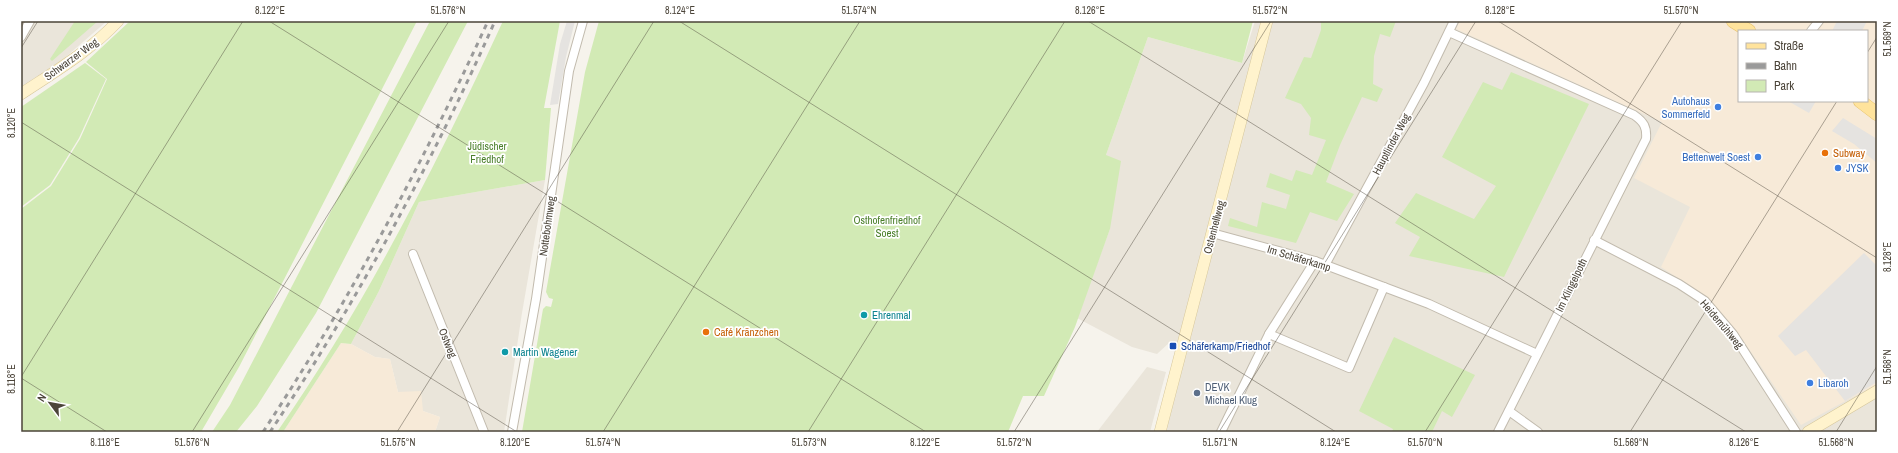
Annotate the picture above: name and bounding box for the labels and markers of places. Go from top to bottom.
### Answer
place label: Autohaus Sommerfeld [1661,94,1710,121]
marker: Autohaus Sommerfeld [1713,102,1723,112]
place label: Subway [1833,146,1866,160]
marker: Subway [1820,148,1830,158]
place label: Bettenwelt Soest [1682,150,1750,164]
marker: Bettenwelt Soest [1753,152,1763,162]
place label: JYSK [1846,161,1869,175]
marker: JYSK [1833,163,1843,173]
place label: Ehrenmal [872,308,911,322]
marker: Ehrenmal [859,310,869,320]
place label: Café Kränzchen [714,325,779,339]
marker: Café Kränzchen [701,327,711,337]
place label: Schäferkamp/Friedhof [1181,339,1271,353]
marker: Schäferkamp/Friedhof [1168,341,1178,351]
place label: Martin Wagener [513,345,577,359]
marker: Martin Wagener [500,347,510,357]
place label: Libaroh [1818,376,1849,390]
marker: Libaroh [1805,378,1815,388]
place label: DEVK Michael Klug [1205,380,1257,407]
marker: DEVK Michael Klug [1192,388,1202,398]

